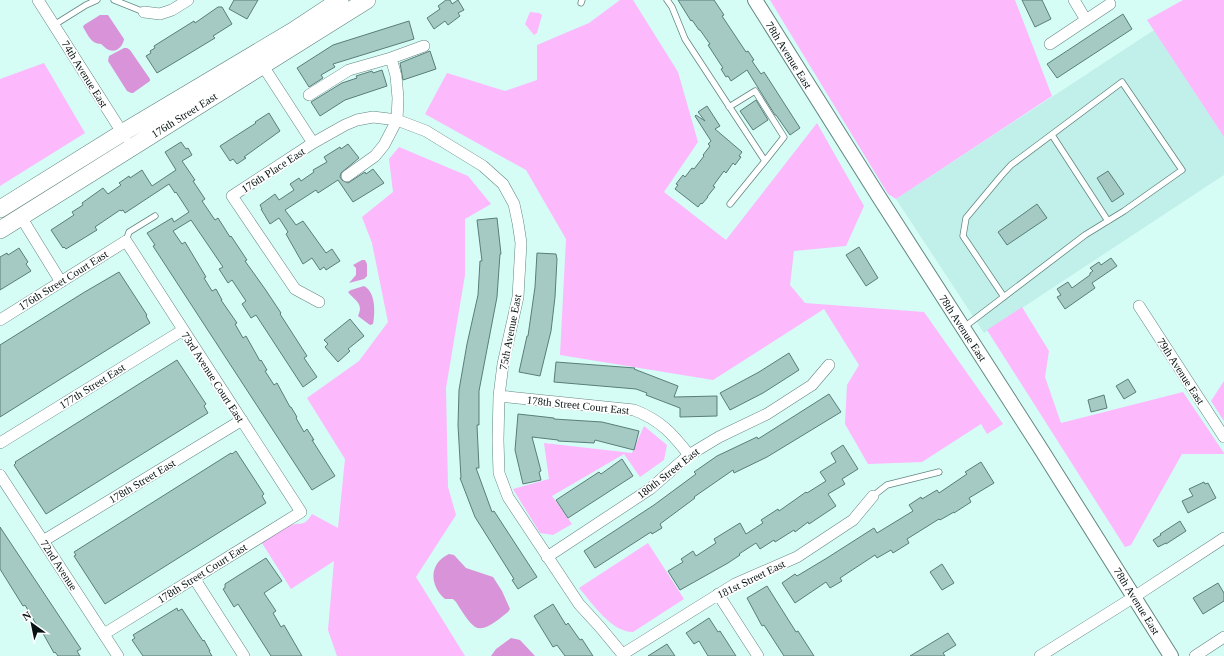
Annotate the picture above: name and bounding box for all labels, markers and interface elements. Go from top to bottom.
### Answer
street label: 78th Avenue East [764,19,814,91]
street label: 74th Avenue East [60,38,110,110]
street label: 176th Street East [149,90,219,140]
street label: 176th Place East [239,145,307,195]
street label: 176th Street Court East [16,248,110,312]
street label: 75th Avenue East [497,293,523,371]
street label: 78th Avenue East [937,293,989,363]
street label: 73rd Avenue Court East [179,330,247,424]
street label: 79th Avenue East [1155,336,1207,406]
street label: 177th Street East [57,361,127,411]
street label: 178th Street Court East [526,394,630,416]
street label: 180th Street East [635,445,701,501]
street label: 178th Street East [107,457,177,505]
street label: 72nd Avenue [38,538,80,592]
street label: 178th Street Court East [155,541,249,605]
street label: 181st Street East [715,557,787,601]
street label: 78th Avenue East [1112,565,1162,637]
north arrow [12,604,52,644]
text: N [20,608,33,623]

